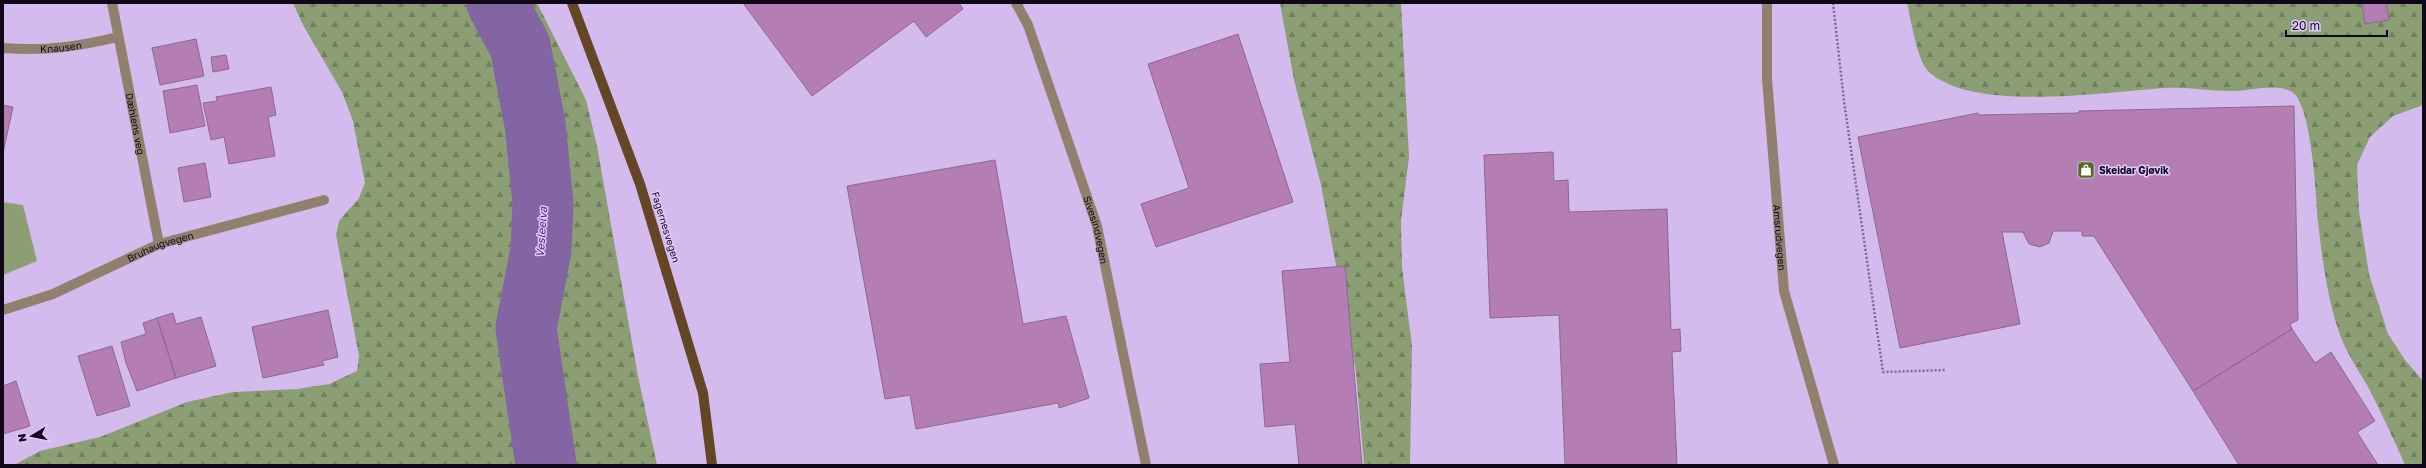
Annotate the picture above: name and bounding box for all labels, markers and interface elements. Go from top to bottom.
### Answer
scale bar [2286,12,2387,38]
text: 20 m [2292,18,2320,33]
street label: Knausen [40,39,83,55]
street label: Dæhlens veg [124,92,147,156]
shop icon: Skeidar Gjøvik [2076,160,2096,180]
place label: Skeidar Gjøvik [2099,164,2169,176]
street label: Fagernesvegen [649,190,683,264]
street label: Sivesindvegen [1081,194,1111,265]
street label: Amsrudvegen [1771,204,1788,271]
water label: Vesleelva [533,206,549,258]
street label: Bruhaugvegen [125,229,195,264]
north arrow [12,416,52,456]
text: N [15,433,29,443]

